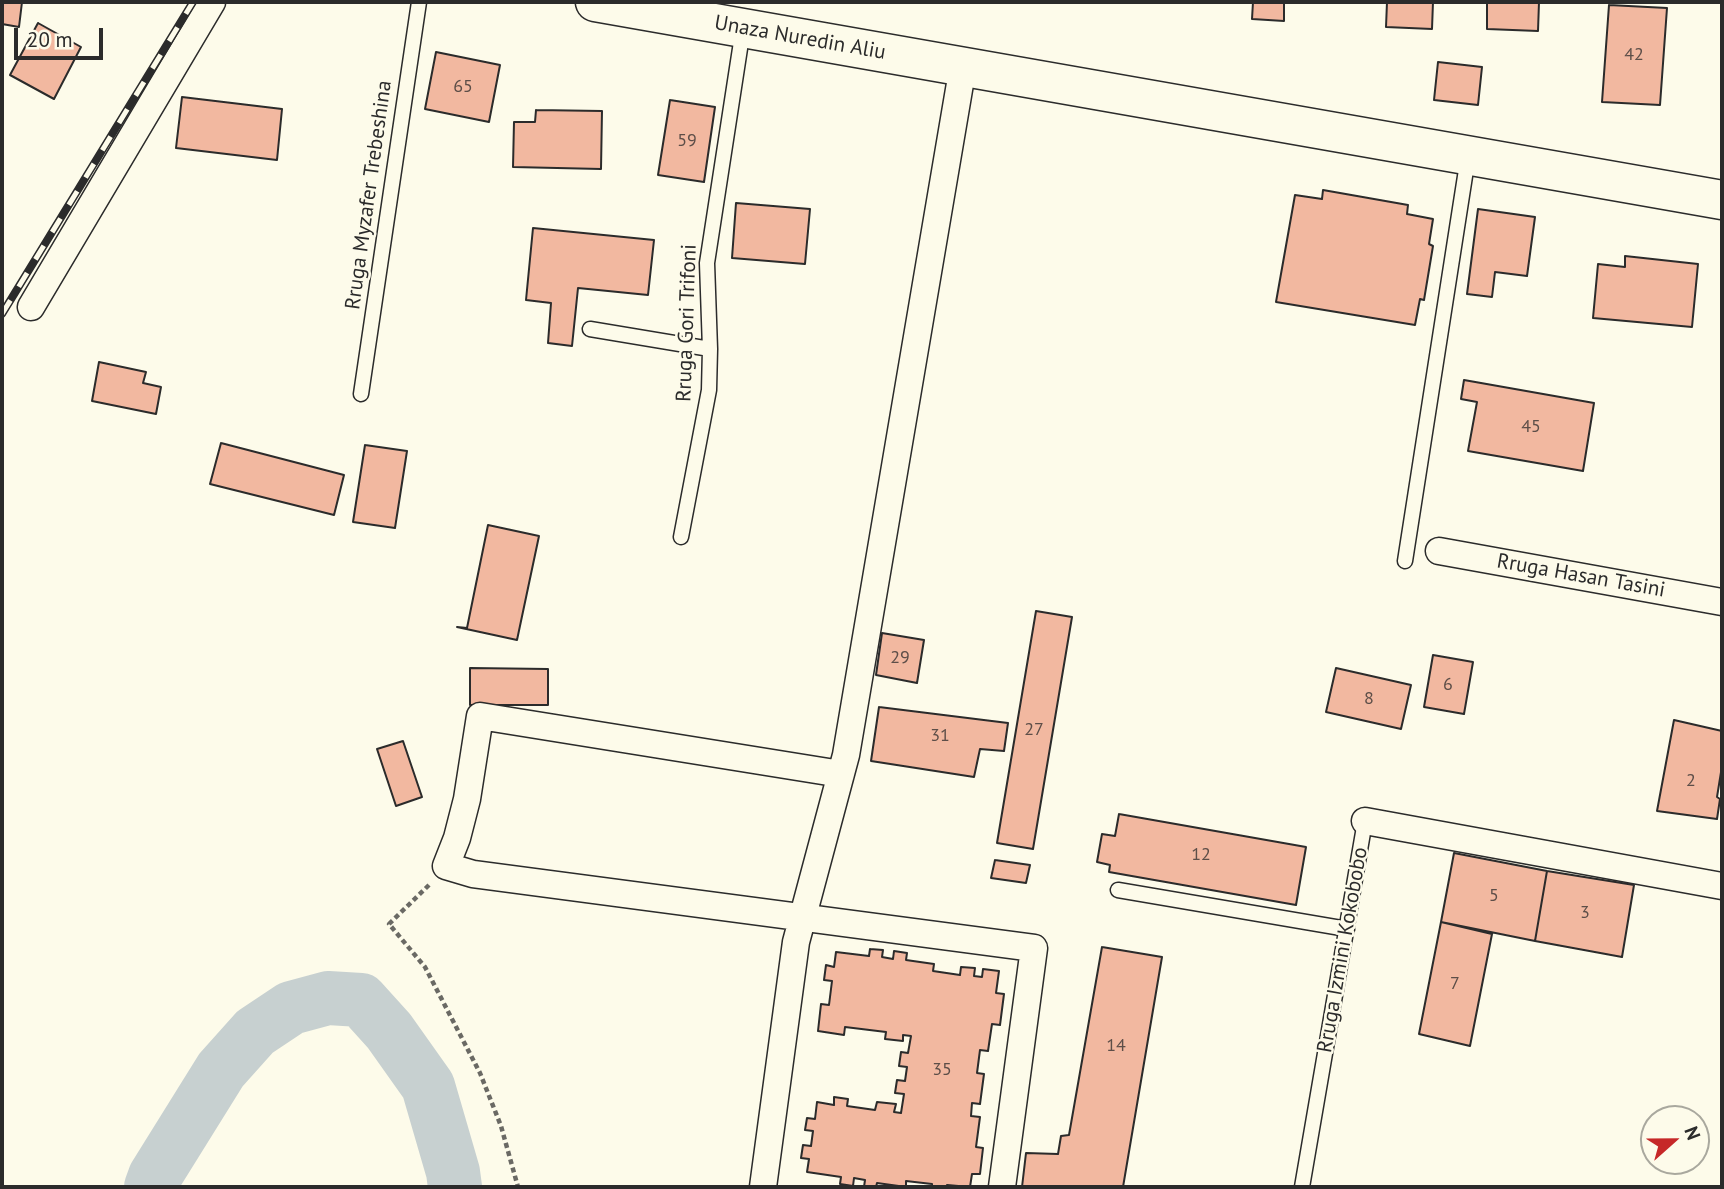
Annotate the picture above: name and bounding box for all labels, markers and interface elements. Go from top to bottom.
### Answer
street label: Unaza Nuredin Aliu [712,11,888,65]
scale bar [18,14,107,58]
text: 20 m [27,26,73,53]
house number: 42 [1624,44,1644,66]
house number: 65 [453,76,473,98]
street label: Rruga Myzafer Trebeshina [340,79,398,311]
house number: 59 [677,130,697,152]
street label: Rruga Gori Trifoni [672,244,702,402]
house number: 45 [1521,416,1541,438]
street label: Rruga Hasan Tasini [1495,549,1667,603]
house number: 29 [890,647,910,669]
house number: 6 [1443,674,1453,696]
house number: 8 [1364,688,1374,710]
house number: 27 [1024,719,1044,741]
house number: 31 [930,725,950,747]
house number: 2 [1686,770,1696,792]
house number: 12 [1191,844,1211,866]
street label: Rruga Izmini Kokobobo [1313,845,1373,1055]
house number: 5 [1489,885,1499,907]
house number: 3 [1580,902,1590,924]
house number: 7 [1450,973,1460,995]
house number: 14 [1106,1035,1126,1057]
house number: 35 [932,1059,952,1081]
north arrow [1640,1105,1710,1175]
text: N [1679,1123,1706,1143]

